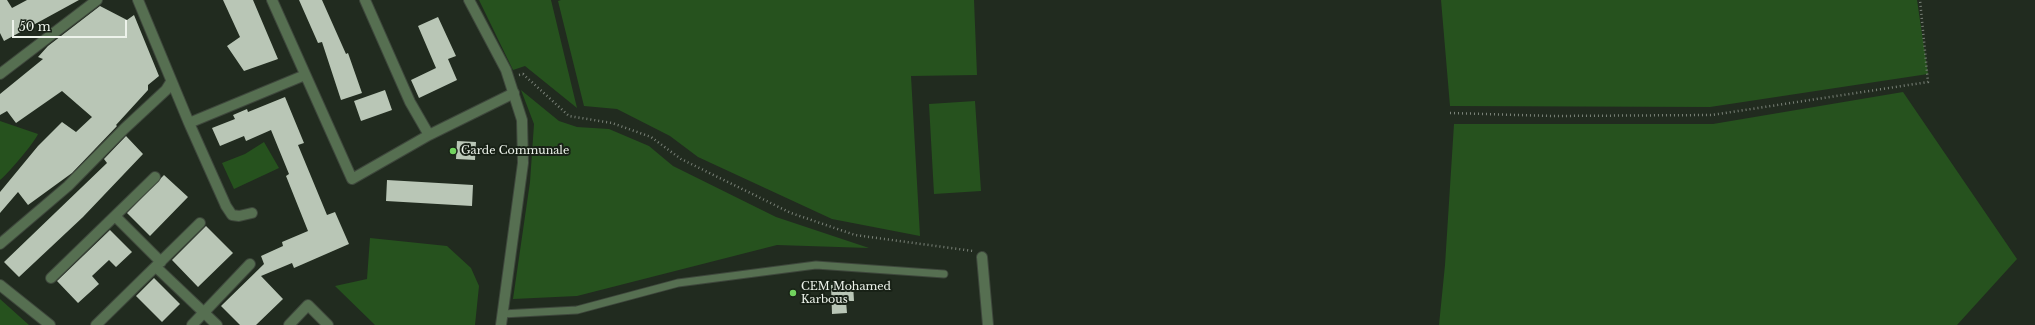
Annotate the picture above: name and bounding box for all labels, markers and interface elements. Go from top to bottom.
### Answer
scale bar [14,12,129,38]
text: 50 m [19,19,51,34]
place label: Garde Communale [461,144,569,158]
marker: Garde Communale [448,146,458,156]
place label: CEM Mohamed Karbous [801,280,891,306]
marker: CEM Mohamed Karbous [788,288,798,298]

